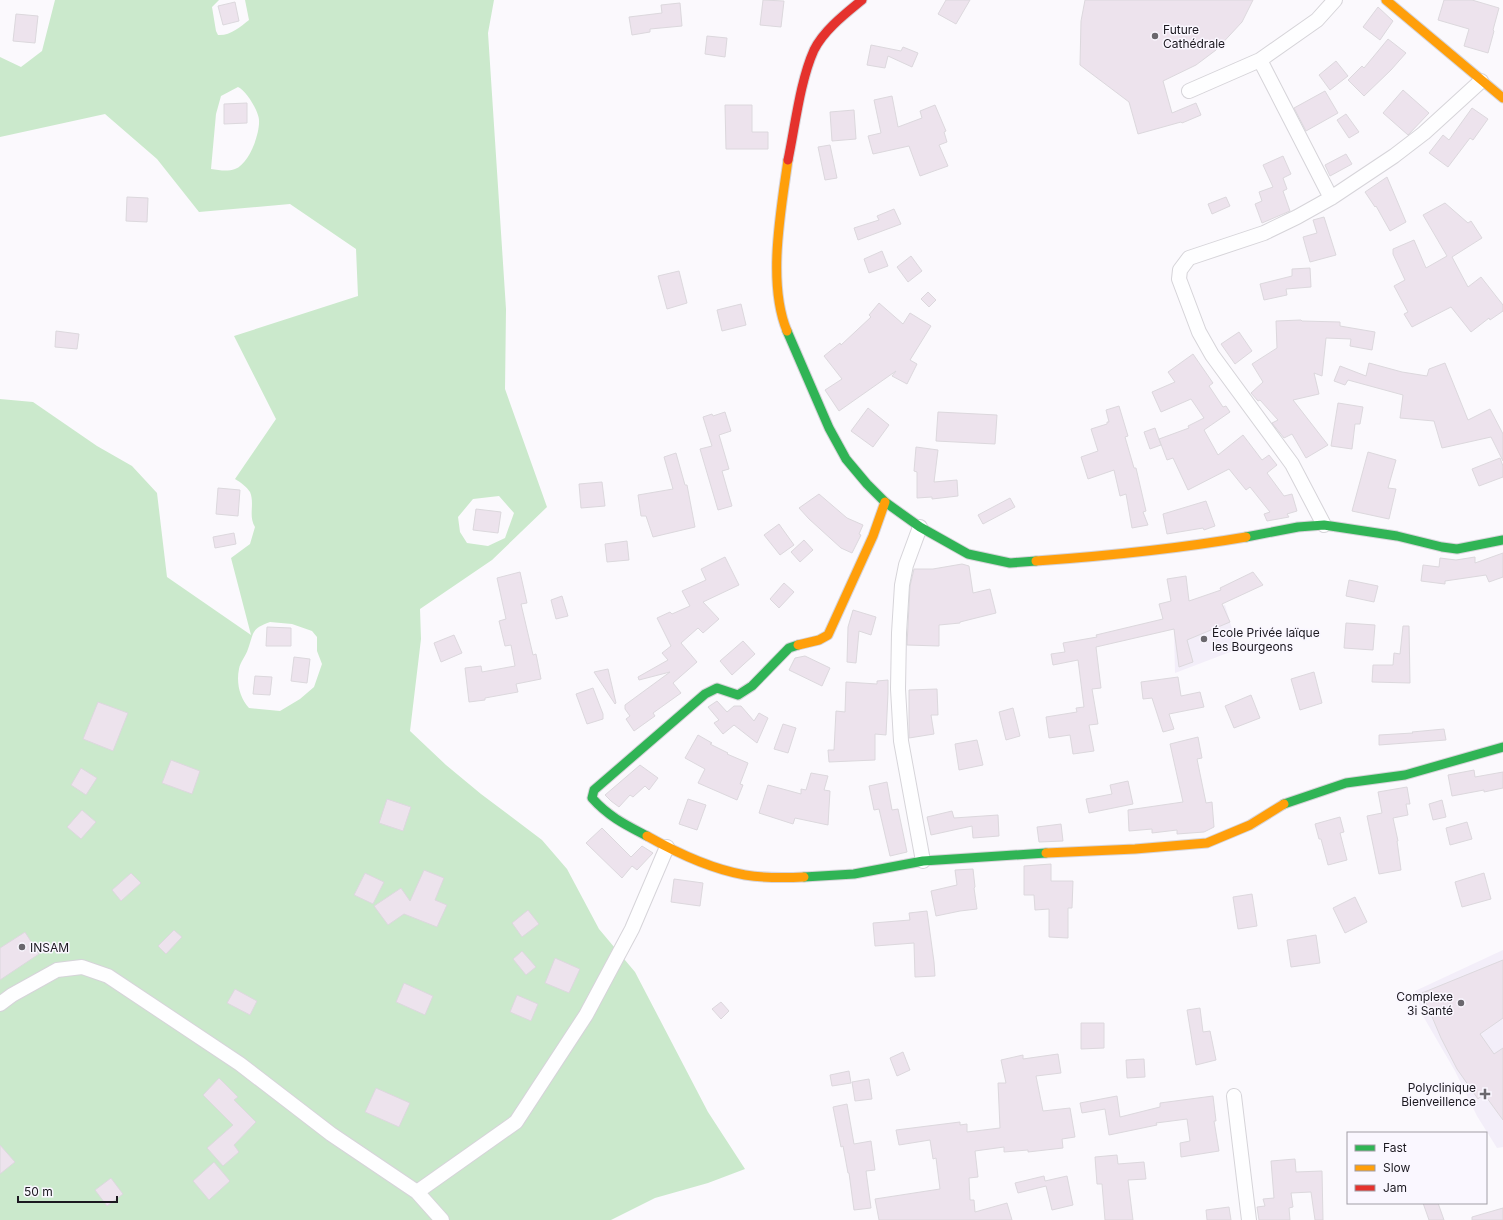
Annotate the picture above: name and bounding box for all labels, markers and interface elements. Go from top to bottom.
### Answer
place label: Future Cathédrale [1163,22,1225,51]
marker: Future Cathédrale [1150,31,1160,41]
place label: École Privée laïque les Bourgeons [1212,625,1320,654]
marker: École Privée laïque les Bourgeons [1199,634,1209,644]
place label: INSAM [30,940,69,955]
marker: INSAM [17,942,27,952]
place label: Complexe 3i Santé [1396,989,1453,1018]
marker: Complexe 3i Santé [1456,998,1466,1008]
place label: Polyclinique Bienveillence [1401,1080,1476,1109]
marker: Polyclinique Bienveillence [1479,1088,1491,1100]
legend [1347,1132,1487,1204]
text: Fast [1383,1140,1407,1155]
text: Slow [1383,1160,1411,1175]
scale bar [18,1178,117,1204]
text: Jam [1383,1180,1407,1195]
text: 50 m [24,1184,53,1199]

